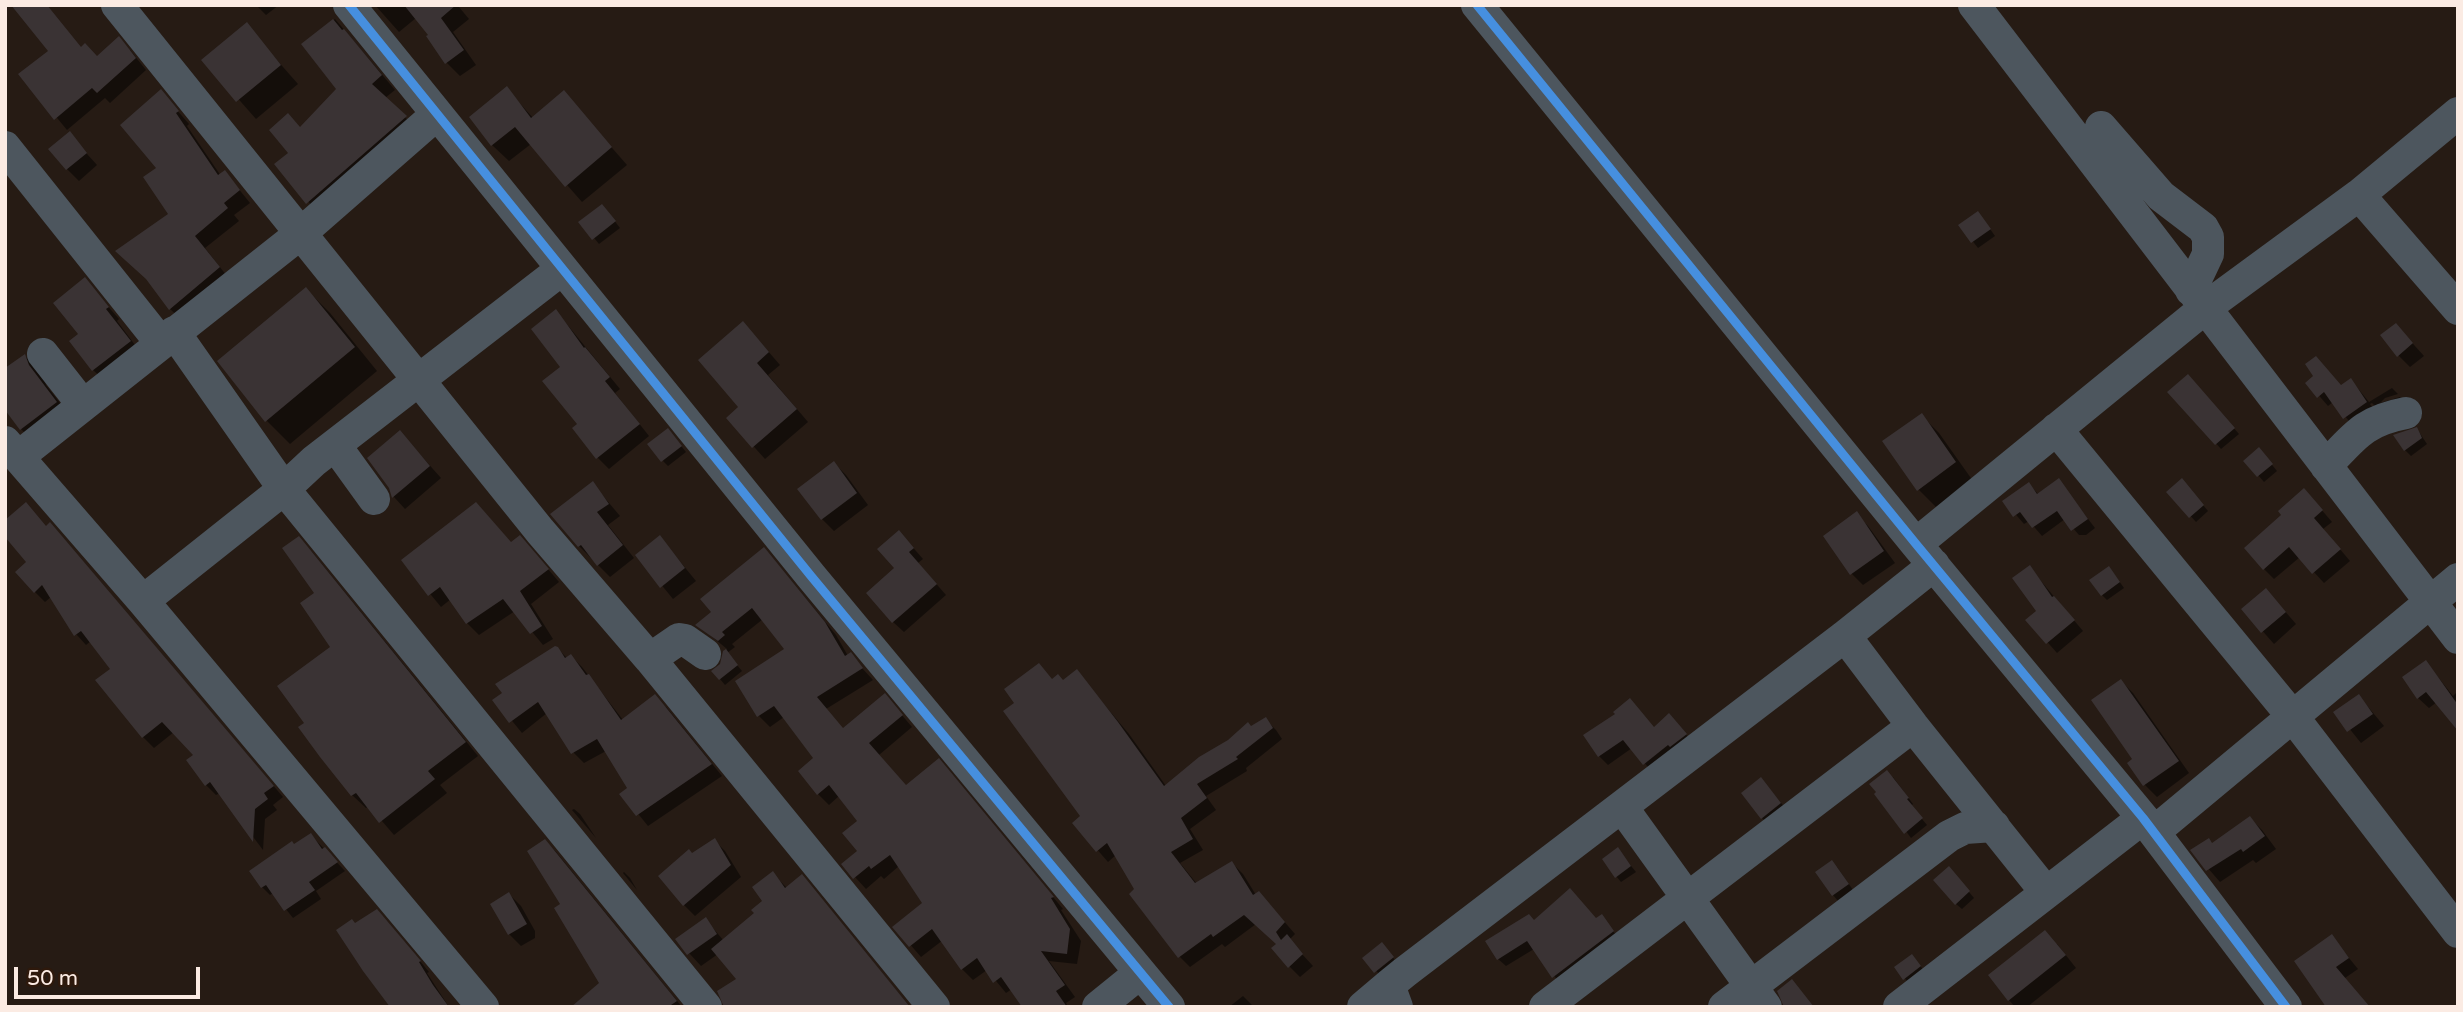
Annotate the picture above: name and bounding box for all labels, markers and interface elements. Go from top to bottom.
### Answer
scale bar [18,953,203,997]
text: 50 m [27,966,78,991]

